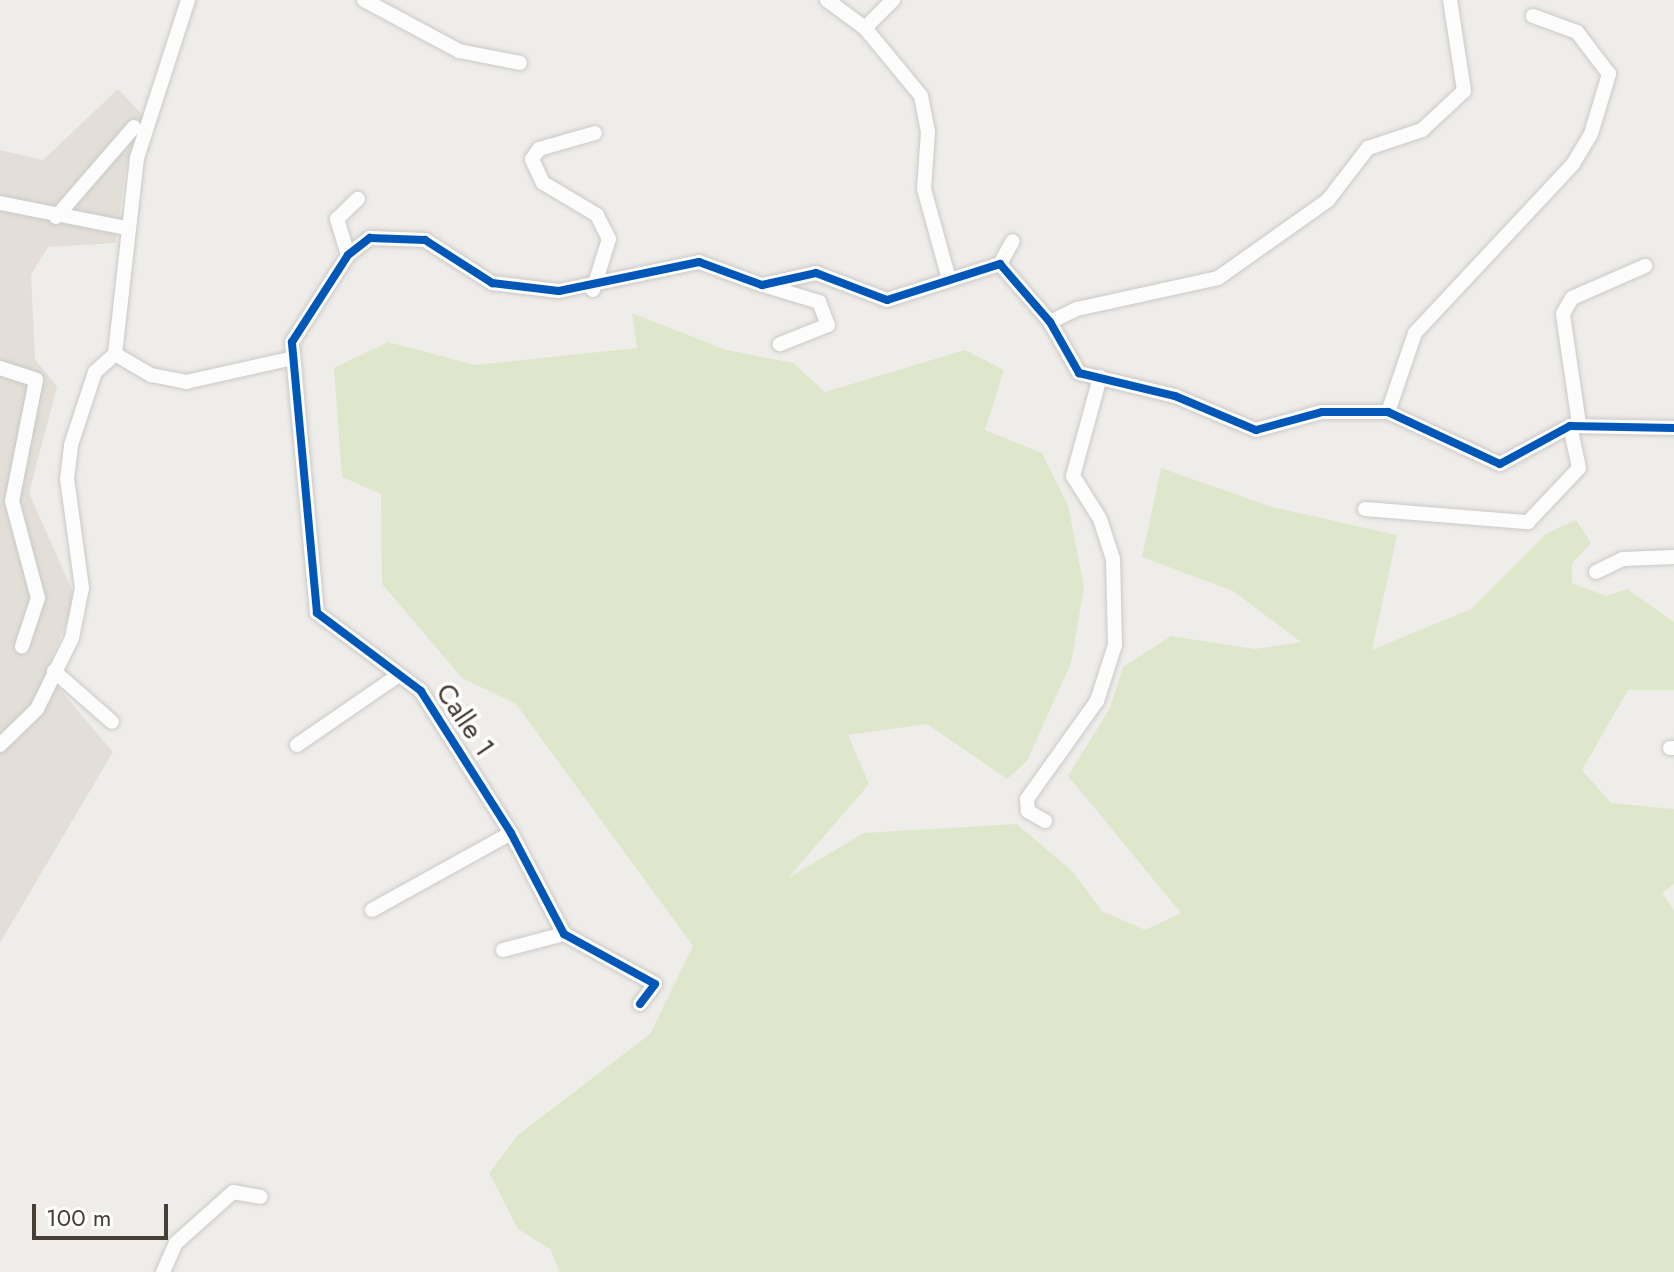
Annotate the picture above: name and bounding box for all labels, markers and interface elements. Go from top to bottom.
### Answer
street label: Calle 1 [428,677,502,763]
scale bar [36,1188,172,1238]
text: 100 m [46,1200,112,1235]

